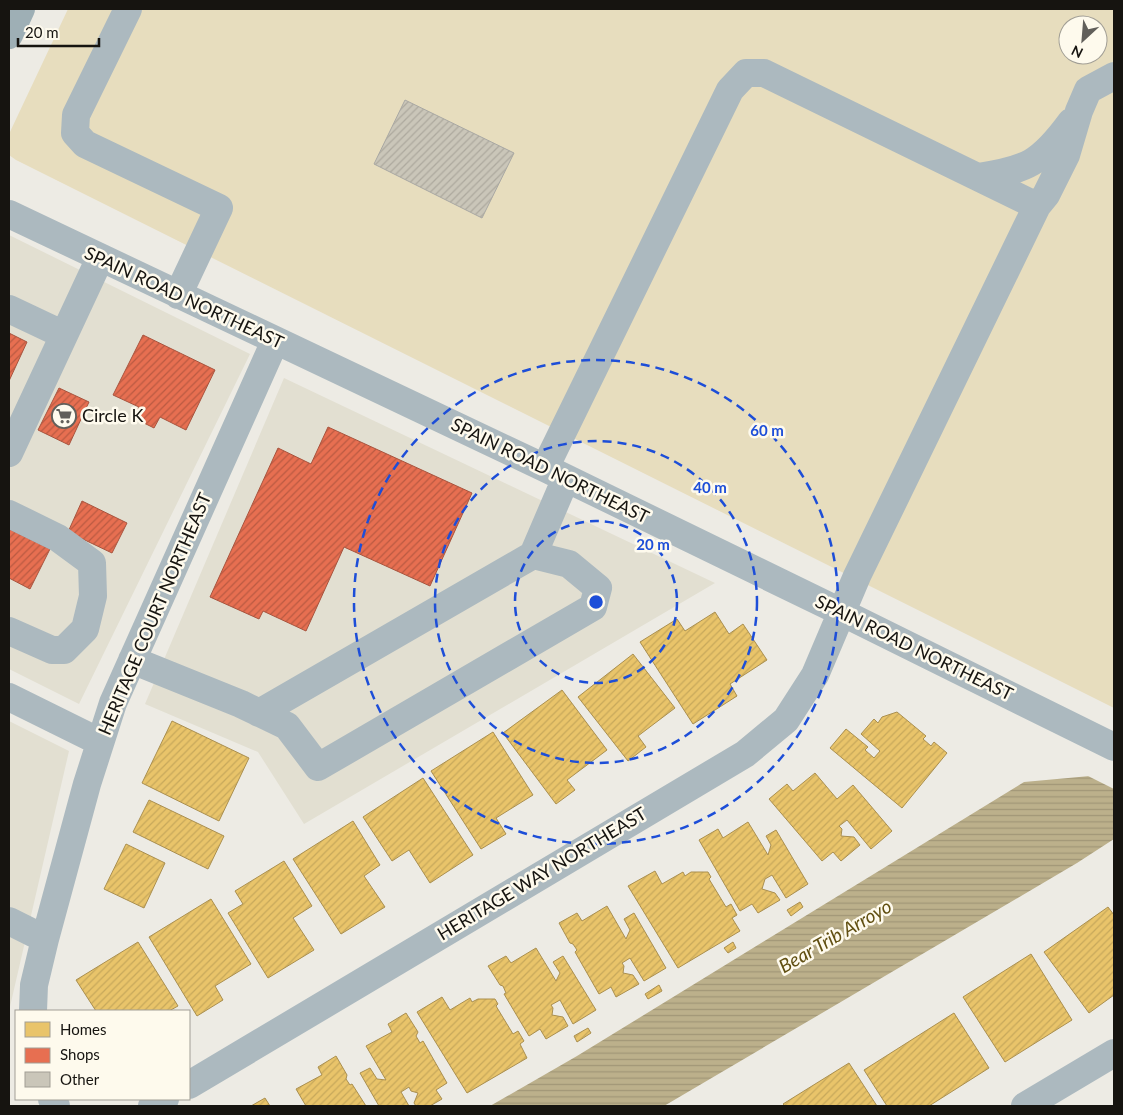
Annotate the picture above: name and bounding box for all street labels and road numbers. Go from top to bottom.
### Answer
street label: SPAIN ROAD NORTHEAST [81,241,288,353]
street label: SPAIN ROAD NORTHEAST [448,413,653,528]
street label: HERITAGE COURT NORTHEAST [93,489,215,738]
street label: SPAIN ROAD NORTHEAST [812,590,1017,705]
street label: HERITAGE WAY NORTHEAST [433,802,650,944]

